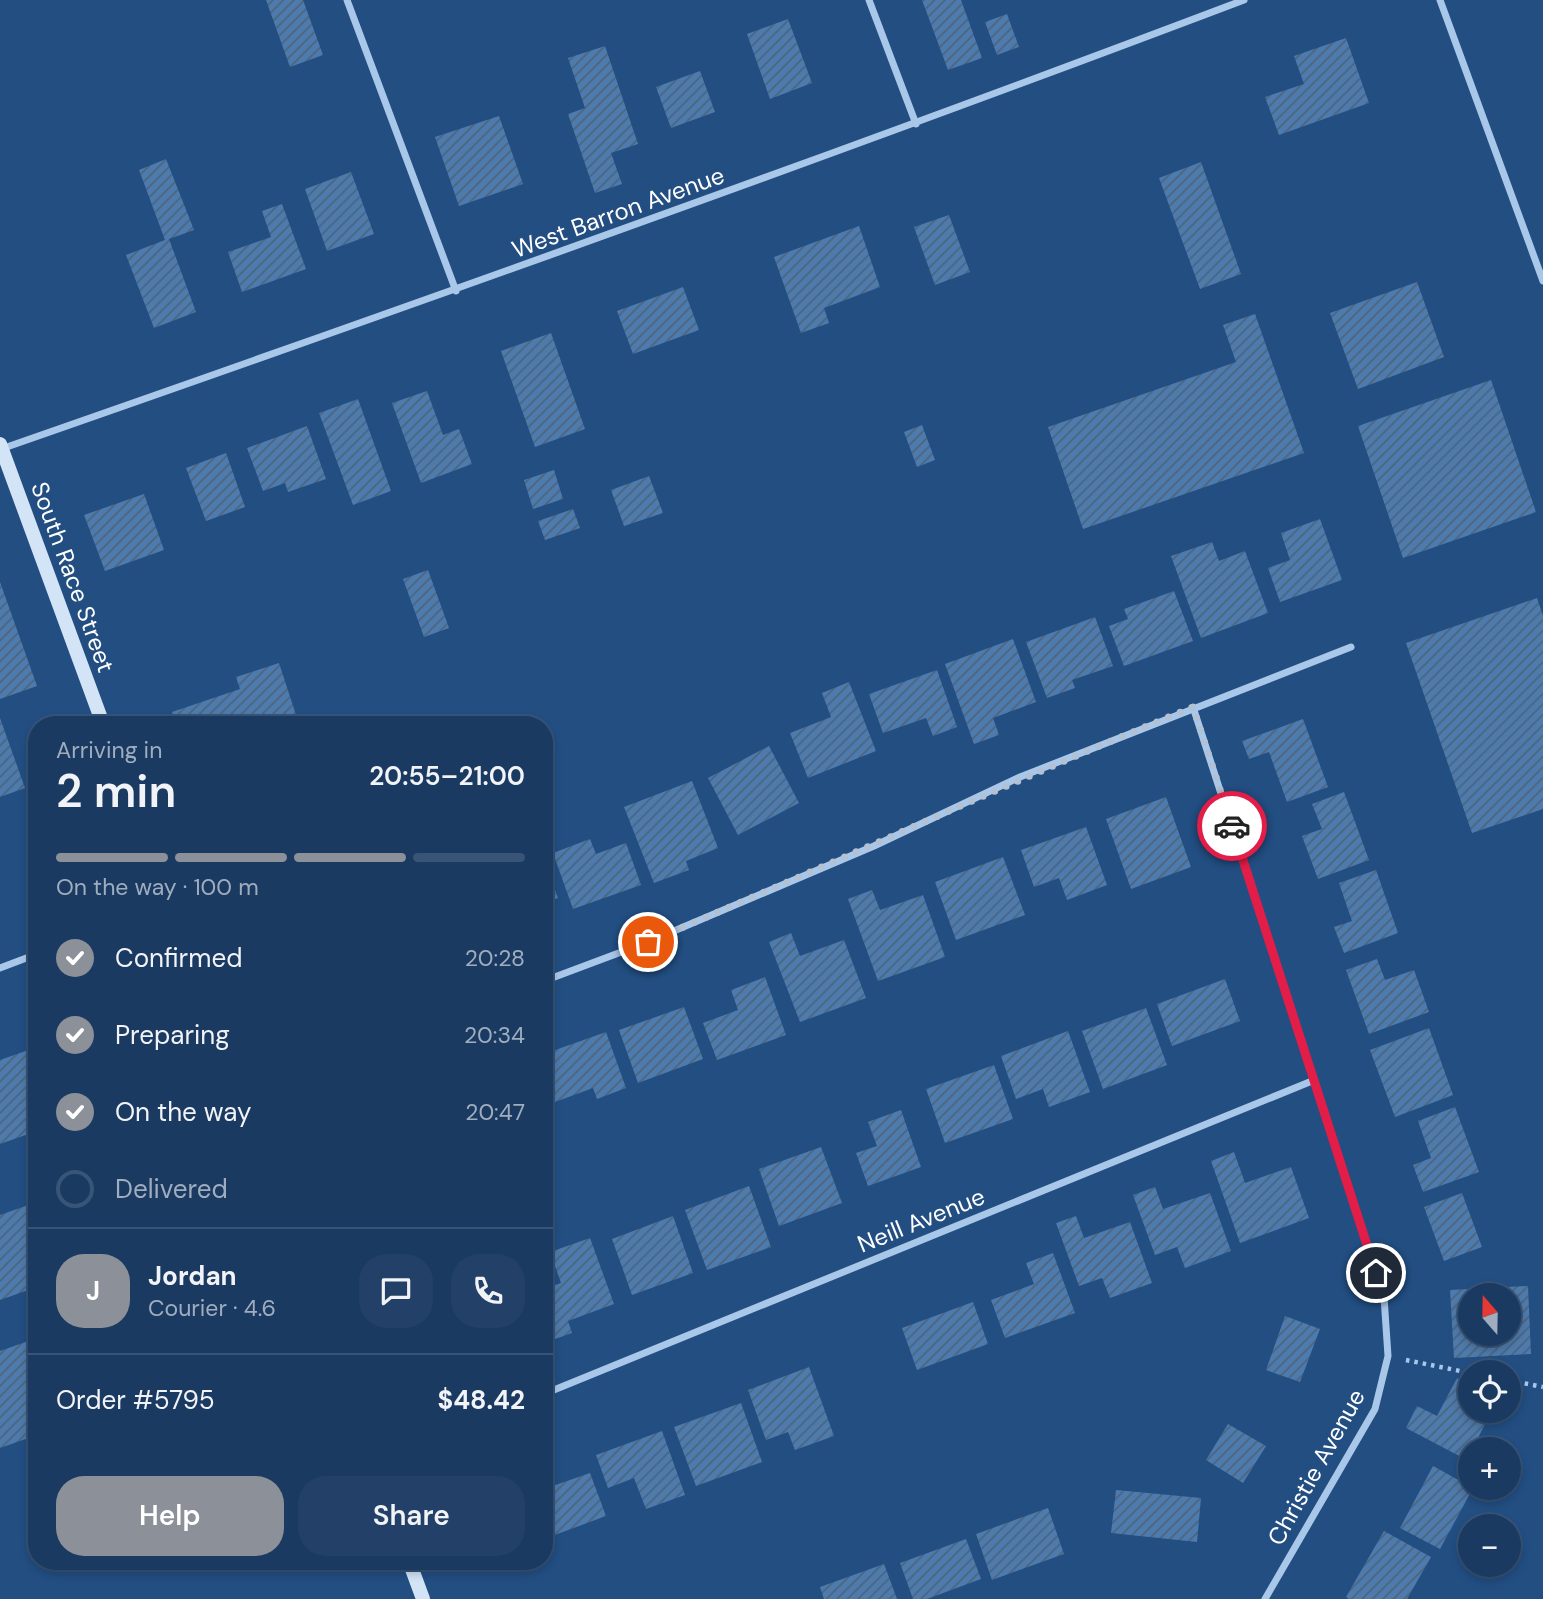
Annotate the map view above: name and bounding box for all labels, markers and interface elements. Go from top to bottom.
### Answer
street label: West Barron Avenue [508,159,728,265]
street label: South Race Street [24,478,122,676]
text: Arriving in [56,735,162,765]
text: 20:55–21:00 [369,759,525,793]
text: 2 min [56,761,176,821]
courier [1197,791,1267,861]
icon: car [1213,807,1251,845]
text: On the way · 100 m [56,872,259,902]
pin [618,912,678,972]
icon: bag [629,923,667,961]
icon: check [56,939,94,977]
text: Confirmed [115,941,242,975]
text: 20:28 [465,943,525,973]
icon: check [56,1016,94,1054]
text: Preparing [115,1018,230,1052]
text: 20:34 [464,1020,525,1050]
icon: check [56,1093,94,1131]
text: On the way [115,1095,251,1129]
text: 20:47 [465,1097,525,1127]
text: Delivered [115,1172,228,1206]
street label: Neill Avenue [853,1180,989,1260]
pin [1346,1243,1406,1303]
button: chat [359,1254,433,1328]
button: phone [451,1254,525,1328]
icon: home [1357,1254,1395,1292]
text: Jordan [148,1259,237,1293]
text: J [86,1274,100,1308]
north arrow [1458,1283,1521,1346]
map controls [1458,1283,1521,1577]
text: Courier · 4.6 [148,1293,276,1323]
button: locate [1458,1360,1521,1423]
text: Order #5795 [56,1383,215,1417]
text: $48.42 [437,1383,525,1417]
street label: Christie Avenue [1260,1383,1372,1551]
button: + [1458,1437,1521,1500]
button: Help [56,1476,284,1556]
button: Share [298,1476,525,1556]
button: − [1458,1514,1521,1577]

